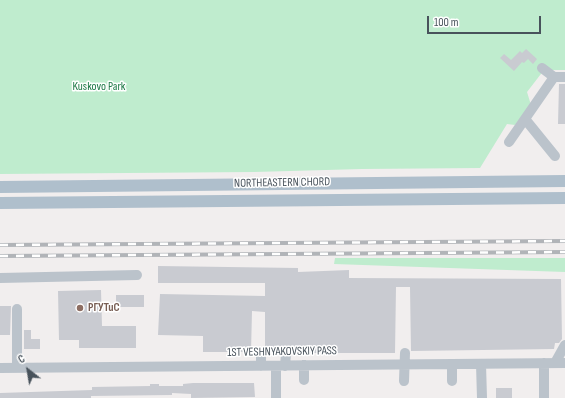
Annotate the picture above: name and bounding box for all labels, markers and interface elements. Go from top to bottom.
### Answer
scale bar [429,8,543,34]
text: 100 m [434,15,459,30]
park label: Kuskovo Park [73,80,125,94]
street label: NORTHEASTERN CHORD [234,175,330,191]
place label: РГУТиС [88,301,120,315]
marker: РГУТиС [75,303,85,313]
street label: 1ST VESHNYAKOVSKIY PASS [227,344,337,360]
north arrow [8,350,48,390]
text: С [16,352,27,366]

